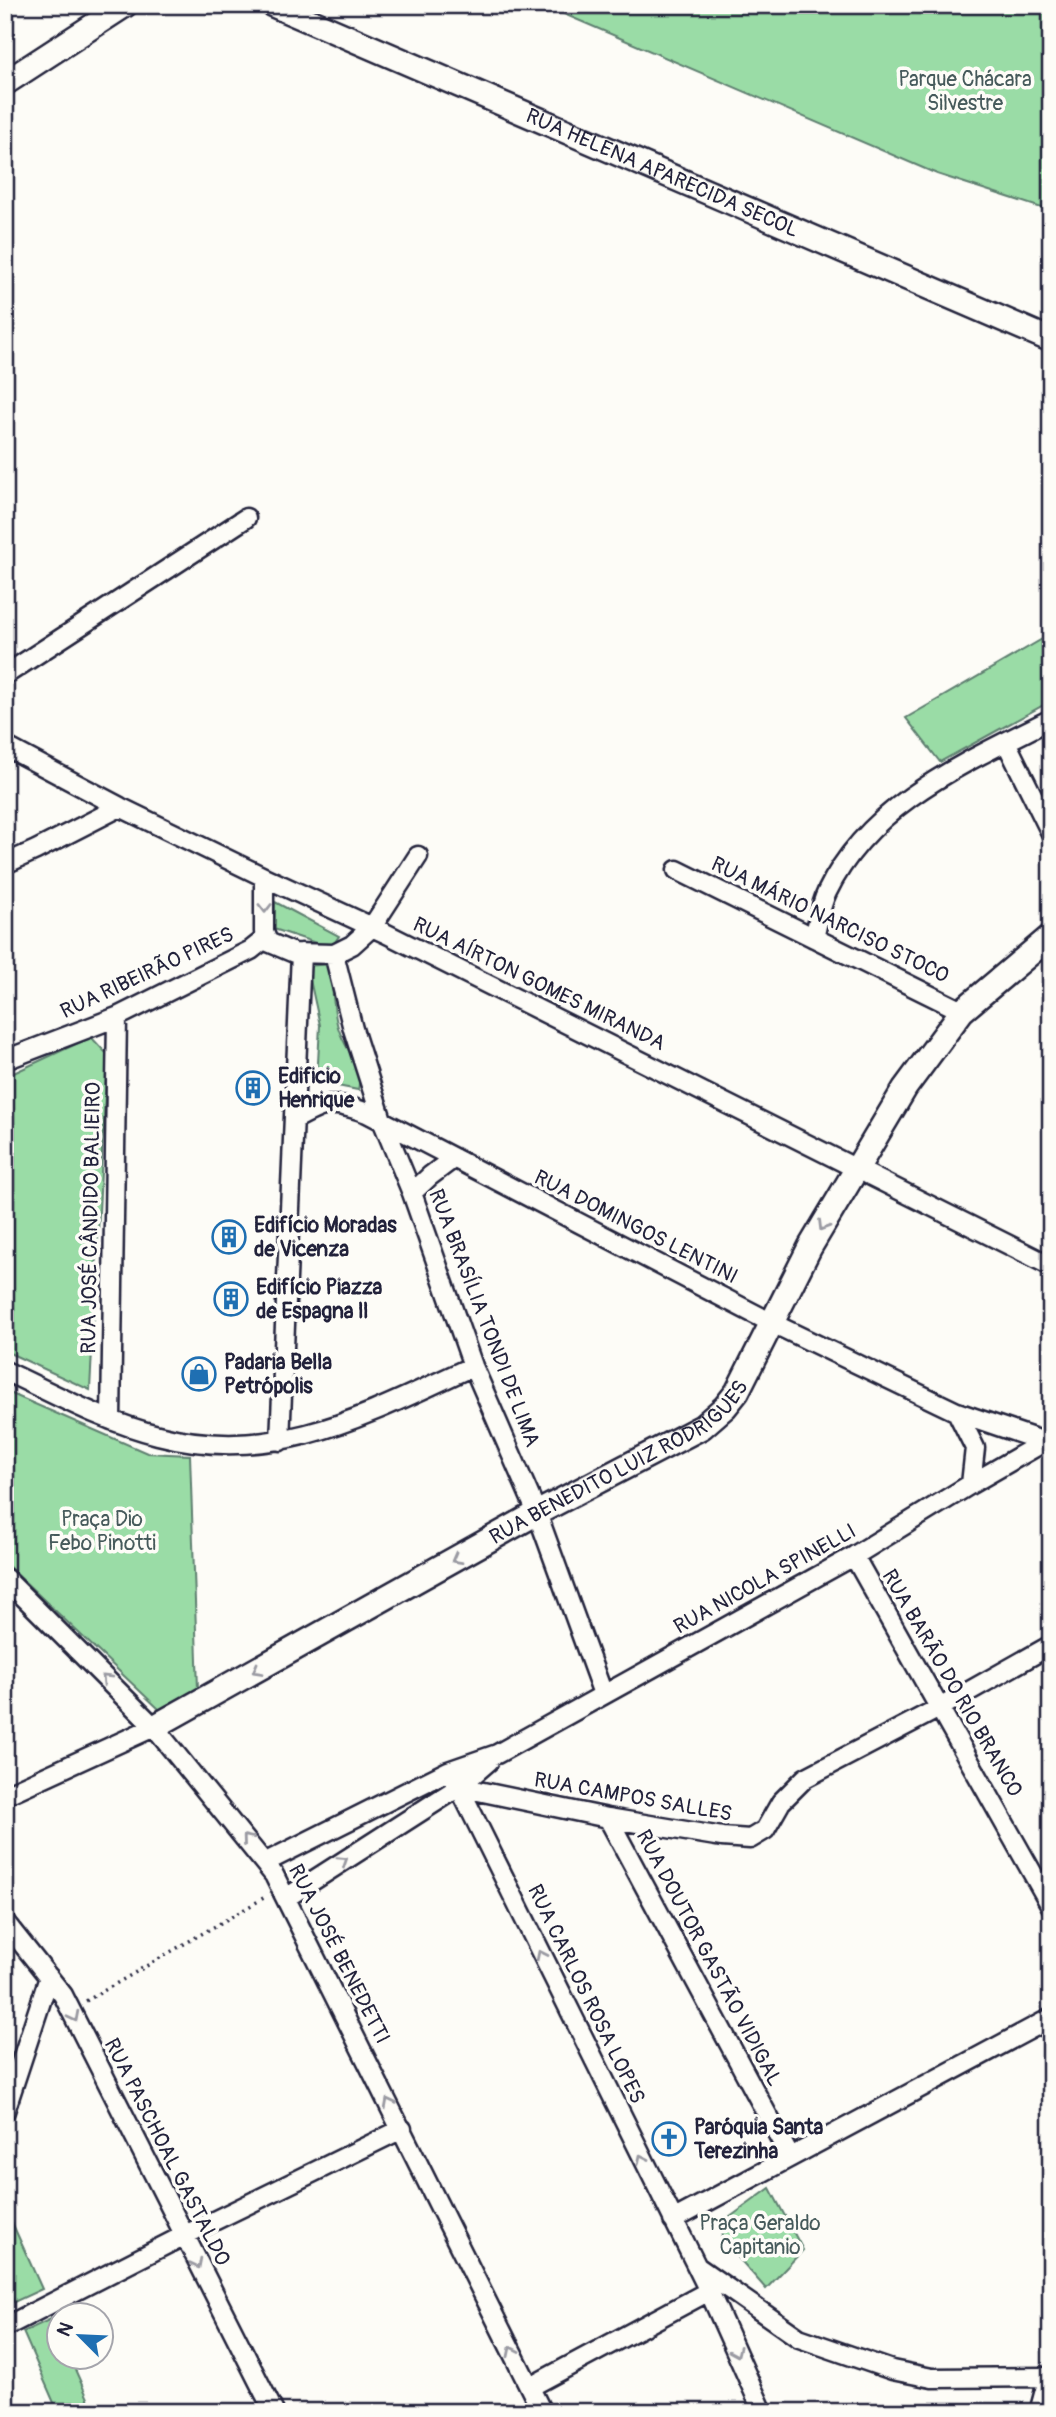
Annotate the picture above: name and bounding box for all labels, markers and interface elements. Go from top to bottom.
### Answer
park label: Parque Chácara Silvestre [898,66,1032,117]
street label: RUA HELENA APARECIDA SECOL [522,102,803,243]
street label: RUA MÁRIO NARCISO STOCO [707,851,953,989]
one-way arrow [257,902,272,913]
street label: RUA AÍRTON GOMES MIRANDA [408,911,670,1057]
street label: RUA RIBEIRÃO PIRES [56,921,238,1025]
place label: Edificio Henrique [278,1063,355,1114]
building icon: Edificio Henrique [234,1069,272,1107]
street label: RUA JOSÉ CÂNDIDO BALIEIRO [75,1082,107,1354]
street label: RUA DOMINGOS LENTINI [530,1164,742,1290]
street label: RUA BRASÍLIA TONDI DE LIMA [422,1185,546,1451]
place label: Edifício Moradas de Vicenza [254,1212,397,1263]
building icon: Edifício Moradas de Vicenza [210,1218,248,1256]
one-way arrow [818,1219,831,1232]
place label: Edifício Piazza de Espagna ll [256,1274,383,1325]
building icon: Edifício Piazza de Espagna ll [212,1280,250,1318]
place label: Padaria Bella Petrópolis [224,1349,332,1400]
shop icon: Padaria Bella Petrópolis [180,1355,218,1393]
street label: RUA BENEDITO LUIZ RODRIGUES [485,1376,754,1550]
park label: Praça Dio Febo Pinotti [48,1506,156,1557]
street label: RUA NICOLA SPINELLI [669,1518,861,1640]
one-way arrow [450,1551,463,1564]
street label: RUA BARÃO DO RIO BRANCO [876,1564,1028,1802]
one-way arrow [252,1662,265,1675]
one-way arrow [101,1674,114,1687]
street label: RUA CAMPOS SALLES [532,1766,734,1828]
street label: RUA DOUTOR GASTÃO VIDIGAL [630,1825,788,2091]
one-way arrow [242,1834,255,1846]
one-way arrow [336,1856,349,1869]
street label: RUA JOSÉ BENEDETTI [282,1860,396,2048]
street label: RUA CARLOS ROSA LOPES [521,1880,651,2108]
one-way arrow [536,1950,550,1962]
one-way arrow [66,2010,80,2022]
street label: RUA PASCHOAL GASTALDO [98,2034,236,2270]
one-way arrow [383,2098,397,2110]
place label: Paróquia Santa Terezinha [693,2114,823,2165]
church icon: Paróquia Santa Terezinha [650,2120,688,2158]
one-way arrow [637,2154,651,2166]
park label: Praça Geraldo Capitanio [699,2210,821,2261]
one-way arrow [189,2257,203,2269]
north arrow [46,2302,116,2372]
text: N [52,2319,79,2340]
one-way arrow [728,2344,742,2357]
one-way arrow [506,2346,520,2358]

